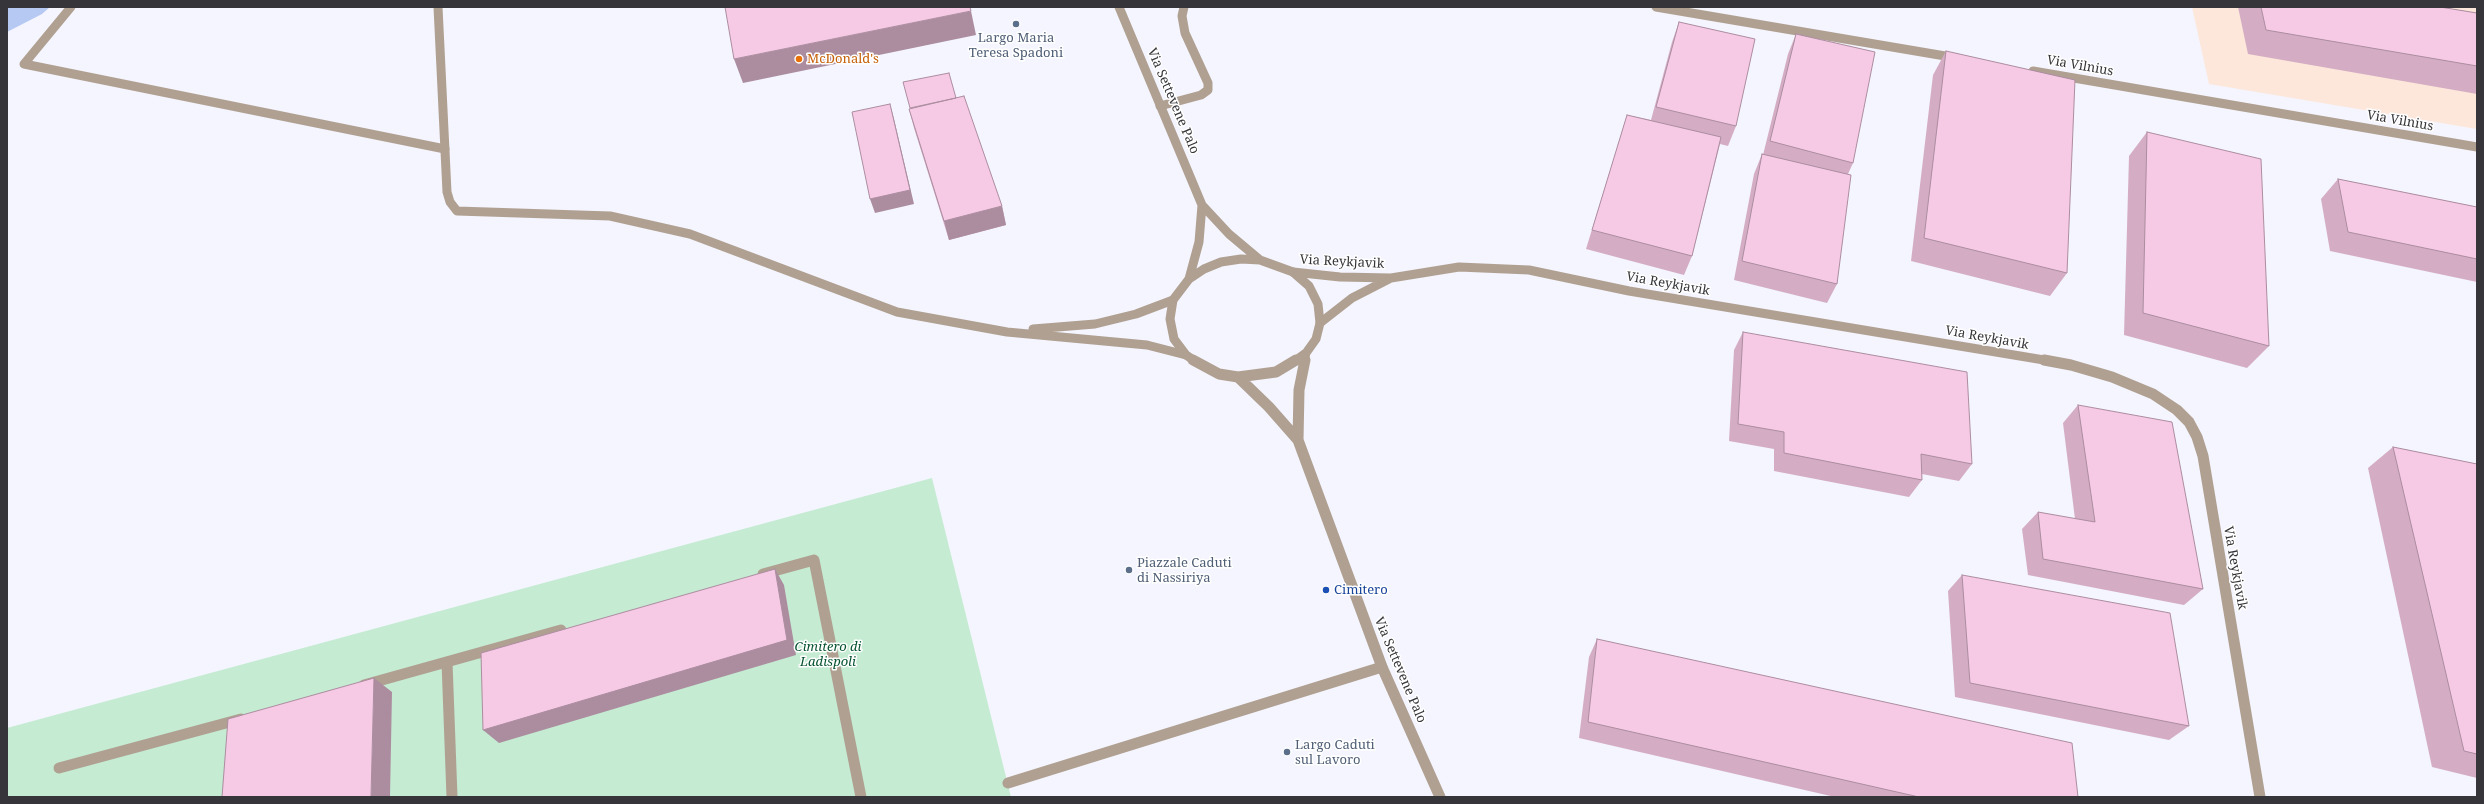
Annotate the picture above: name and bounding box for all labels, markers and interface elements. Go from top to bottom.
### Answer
marker: Largo Maria Teresa Spadoni [1011,19,1021,29]
place label: Largo Maria Teresa Spadoni [969,30,1063,61]
street label: Via Settevene Palo [1144,46,1202,156]
place label: McDonald's [807,51,879,67]
street label: Via Vilnius [2046,52,2114,80]
marker: McDonald's [794,54,804,64]
street label: Via Vilnius [2366,107,2434,135]
street label: Via Reykjavik [1299,252,1385,272]
street label: Via Reykjavik [1625,269,1711,299]
street label: Via Reykjavik [1944,323,2030,353]
street label: Via Reykjavik [2220,525,2250,611]
place label: Piazzale Caduti di Nassiriya [1137,555,1232,586]
marker: Piazzale Caduti di Nassiriya [1124,565,1134,575]
place label: Cimitero [1334,582,1388,598]
marker: Cimitero [1321,585,1331,595]
street label: Via Settevene Palo [1371,615,1429,725]
park label: Cimitero di Ladispoli [794,639,862,670]
place label: Largo Caduti sul Lavoro [1295,737,1375,768]
marker: Largo Caduti sul Lavoro [1282,747,1292,757]

